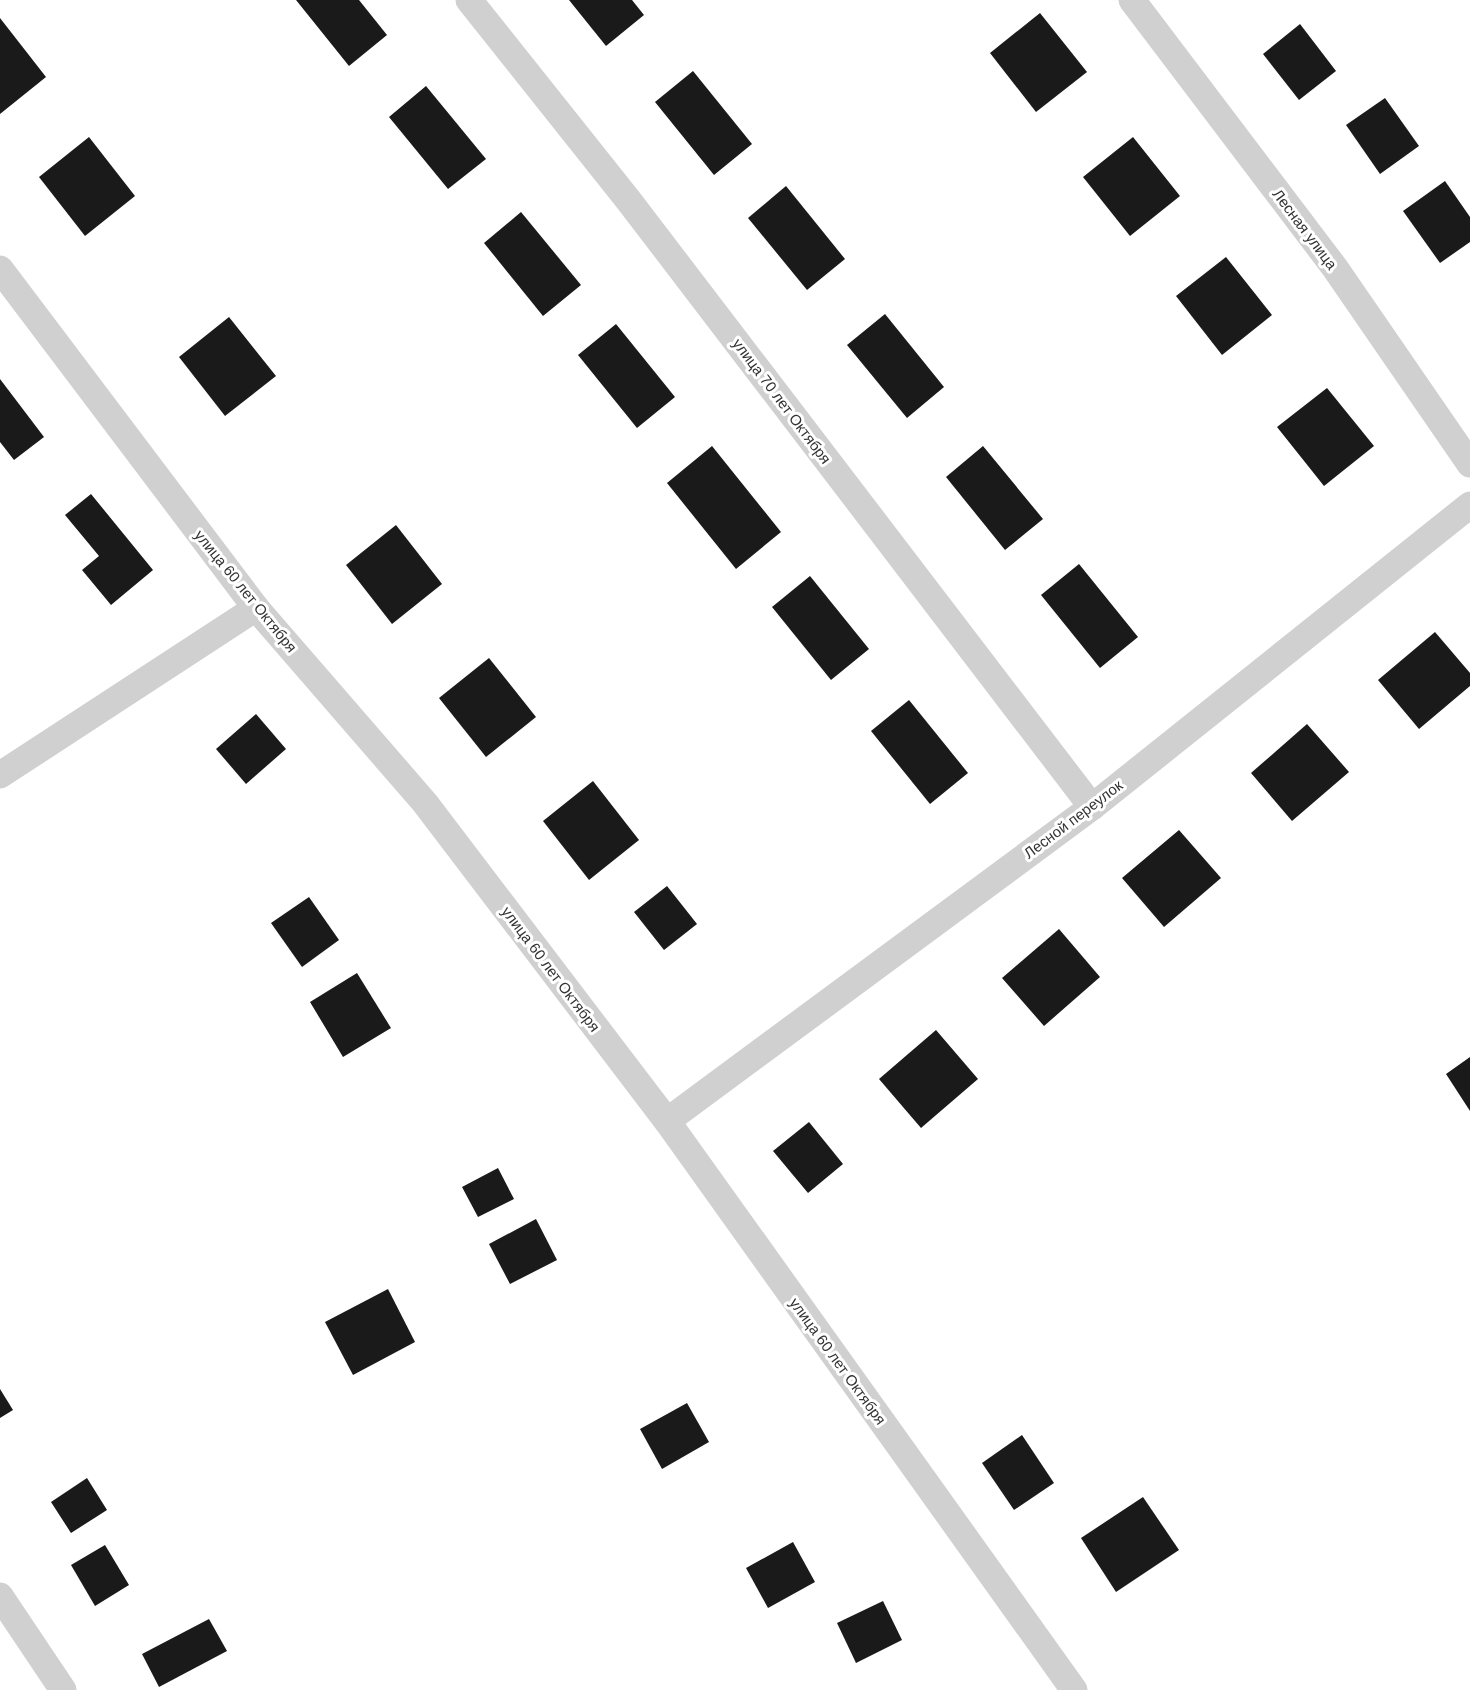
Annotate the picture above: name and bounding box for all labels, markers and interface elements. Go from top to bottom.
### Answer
street label: Лесная улица [1269,186,1341,273]
street label: улица 70 лет Октября [729,335,835,467]
street label: улица 60 лет Октября [192,527,300,655]
street label: Лесной переулок [1020,776,1126,862]
street label: улица 60 лет Октября [498,903,604,1035]
street label: улица 60 лет Октября [786,1294,890,1428]

